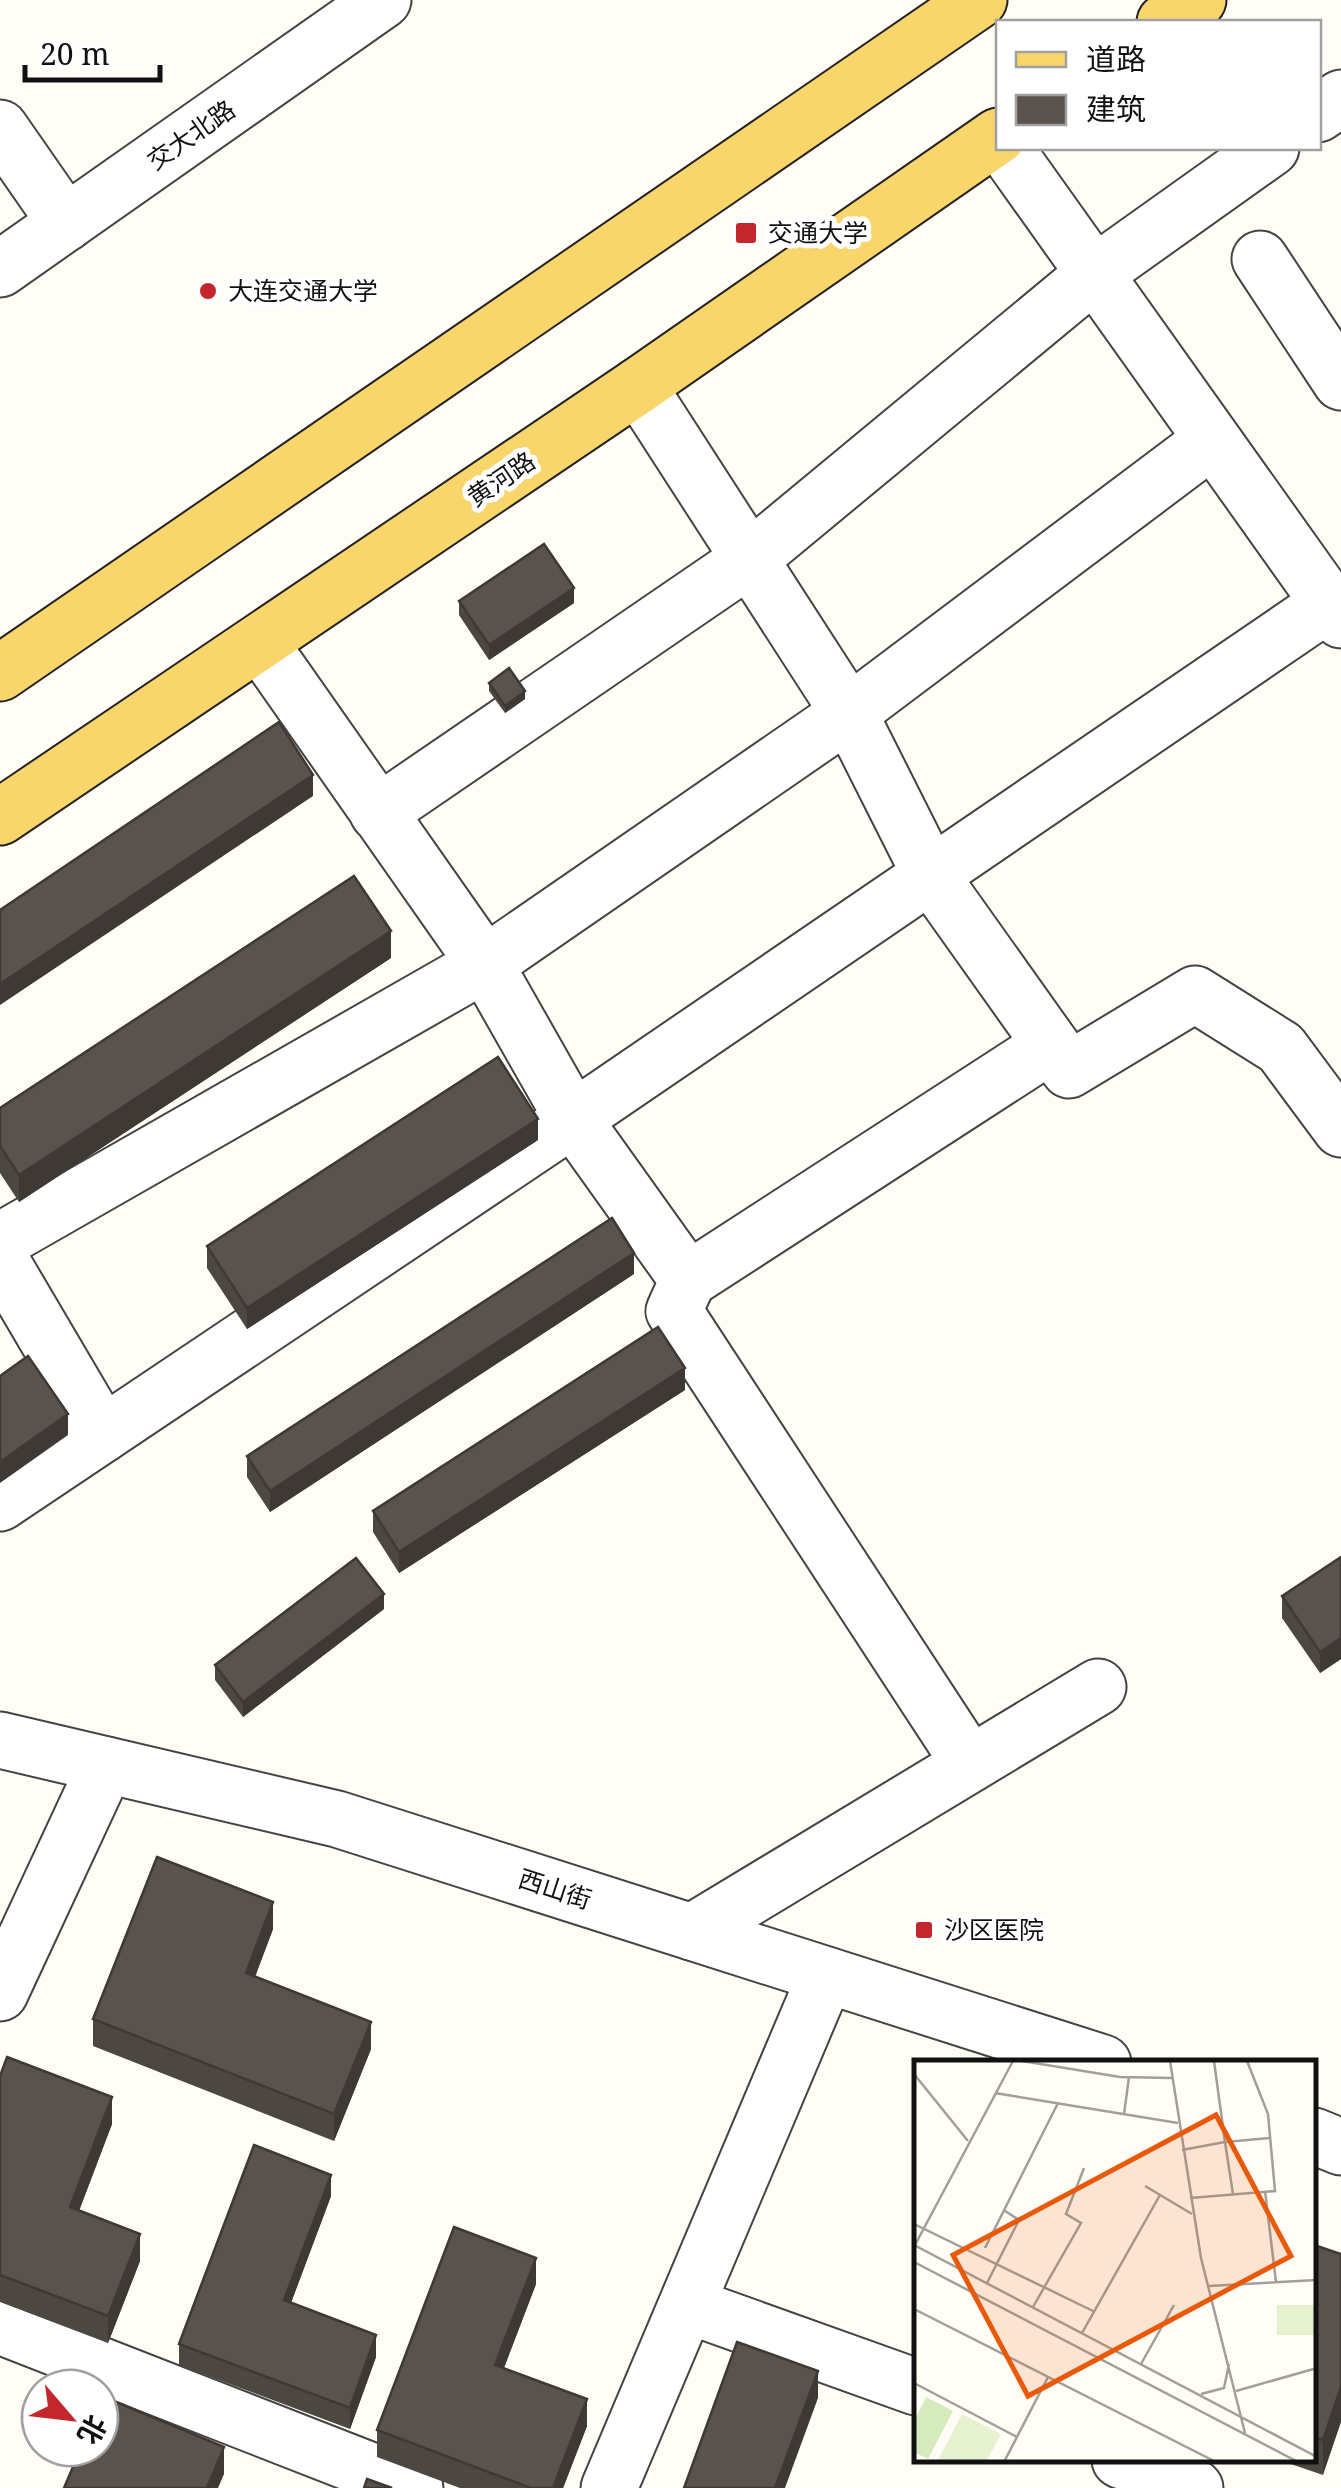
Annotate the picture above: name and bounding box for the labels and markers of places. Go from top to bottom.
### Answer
place label: 交通大学 [768,215,868,249]
marker: 交通大学 [733,220,759,246]
place label: 大连交通大学 [228,273,378,307]
marker: 大连交通大学 [197,280,219,302]
place label: 沙区医院 [944,1912,1044,1946]
marker: 沙区医院 [913,1919,935,1941]

